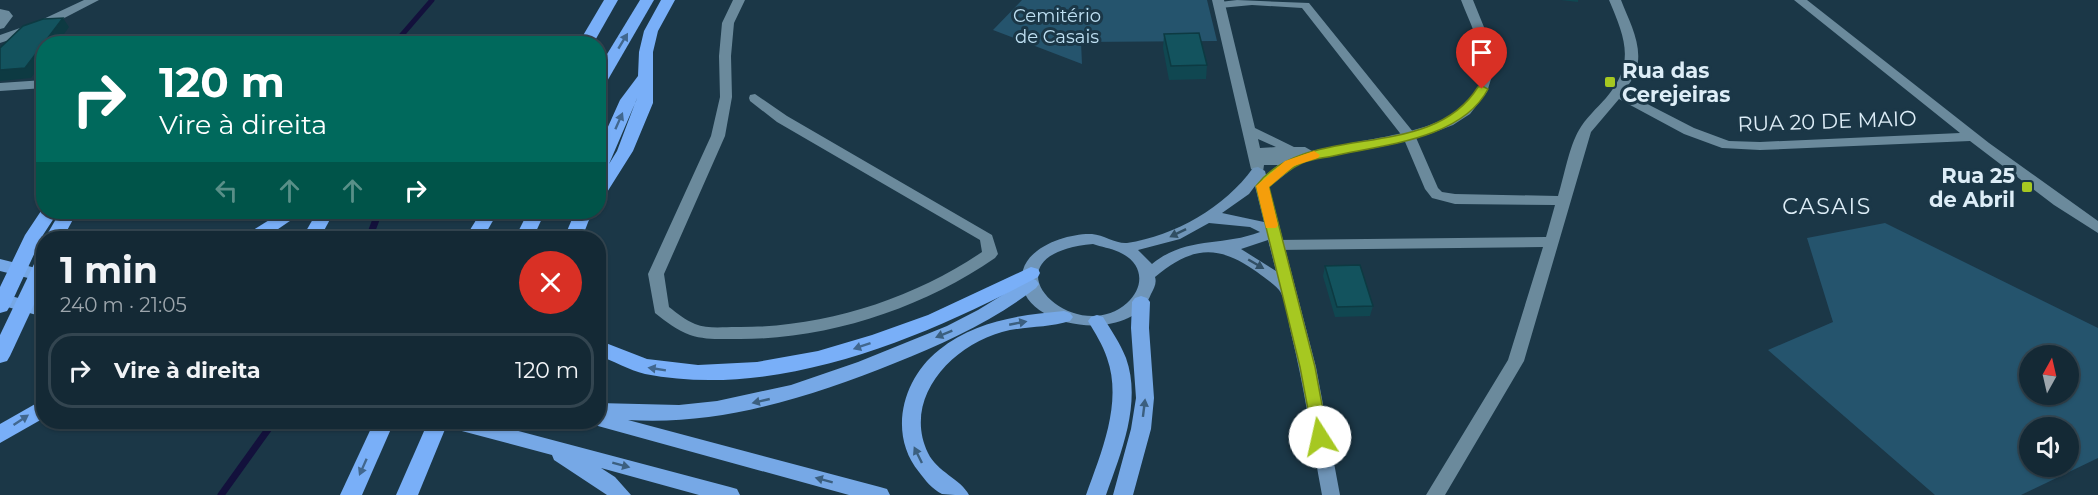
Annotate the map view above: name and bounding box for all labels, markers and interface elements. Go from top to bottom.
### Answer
park label: Cemitério de Casais [1013,5,1101,48]
pin [1456,27,1507,89]
one-way arrow [618,32,628,49]
icon: arrive [1465,36,1498,69]
text: 120 m [159,56,285,108]
place label: Rua das Cerejeiras [1622,58,1730,107]
icon: right [60,60,138,138]
marker: Rua das Cerejeiras [1603,75,1617,89]
street label: RUA 20 DE MAIO [1737,105,1917,137]
text: Vire à direita [159,108,327,141]
one-way arrow [614,111,624,129]
place label: Rua 25 de Abril [1929,163,2015,212]
icon: left [210,174,243,207]
icon: ahead [273,174,306,207]
icon: ahead [336,174,369,207]
icon: right [399,174,432,207]
marker: Rua 25 de Abril [2020,180,2034,194]
district label: CASAIS [1782,193,1872,220]
one-way arrow [1170,229,1187,238]
text: 1 min [60,248,158,292]
button: close [519,251,582,314]
one-way arrow [1248,259,1265,269]
text: 240 m · 21:05 [60,293,187,317]
one-way arrow [1009,318,1028,327]
one-way arrow [935,329,953,339]
one-way arrow [853,341,871,351]
north arrow [2019,345,2079,405]
map controls [2019,345,2079,477]
icon: right [63,354,96,387]
text: Vire à direita [114,357,261,384]
text: 120 m [515,357,579,384]
one-way arrow [647,365,666,374]
one-way arrow [752,396,771,406]
one-way arrow [1139,398,1148,417]
position arrow [1288,405,1352,469]
one-way arrow [13,415,29,426]
button: sound [2019,417,2079,477]
one-way arrow [914,446,924,464]
one-way arrow [358,458,368,476]
one-way arrow [612,461,630,471]
one-way arrow [815,474,833,484]

